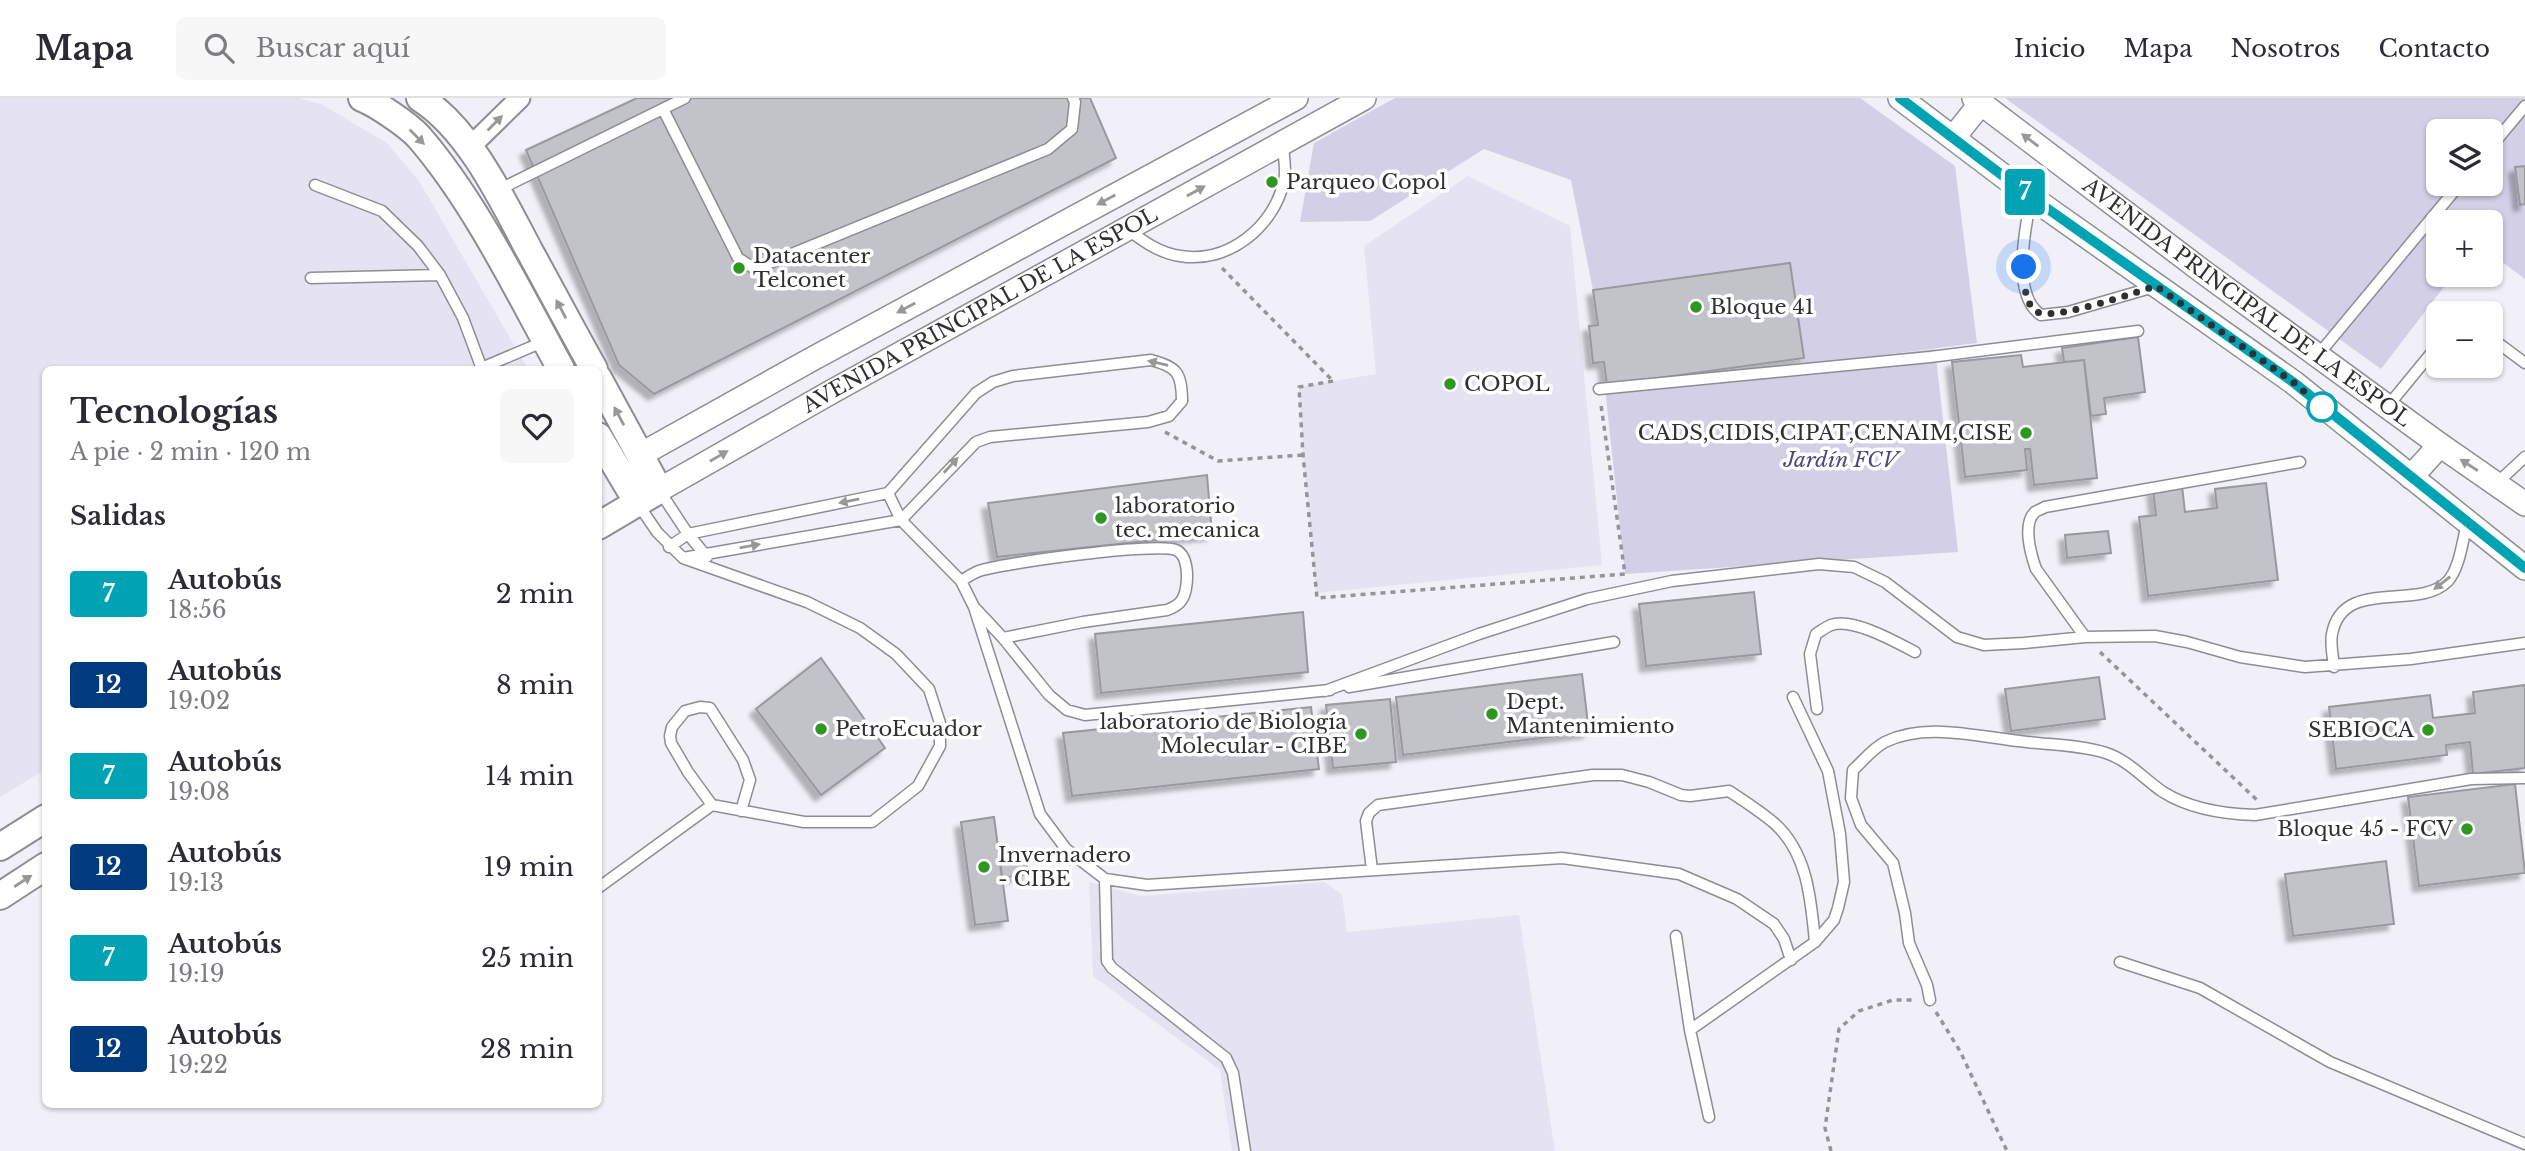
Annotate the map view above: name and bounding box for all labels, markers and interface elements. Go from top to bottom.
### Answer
search box [176,17,666,80]
text: Mapa [35,28,134,69]
icon: search [200,29,238,67]
text: Buscar aquí [256,32,410,64]
text: Inicio [2014,34,2085,63]
text: Mapa [2123,34,2192,63]
text: Nosotros [2230,34,2341,63]
text: Contacto [2379,34,2490,63]
one-way arrow [486,114,503,131]
map controls [2426,119,2503,378]
button: layers [2426,119,2503,196]
one-way arrow [409,129,426,146]
one-way arrow [2021,134,2039,148]
place label: Parqueo Copol [1286,169,1447,195]
line badge: 7 [2002,169,2048,215]
street label: AVENIDA PRINCIPAL DE LA ESPOL [2077,172,2416,432]
marker: Parqueo Copol [1264,174,1280,190]
text: 7 [2019,177,2031,206]
one-way arrow [1186,185,1206,197]
one-way arrow [1097,194,1116,206]
street label: AVENIDA PRINCIPAL DE LA ESPOL [797,201,1162,419]
button: + [2426,210,2503,287]
place label: Datacenter Telconet [753,243,870,293]
your location [2006,249,2041,284]
marker: Datacenter Telconet [731,260,747,276]
place label: Bloque 41 [1710,294,1814,320]
one-way arrow [555,299,567,319]
marker: Bloque 41 [1688,299,1704,315]
button: − [2426,301,2503,378]
one-way arrow [896,302,916,314]
one-way arrow [1147,357,1169,368]
place label: COPOL [1464,371,1550,397]
marker: COPOL [1442,376,1458,392]
button: heart [500,389,574,463]
text: Tecnologías [70,391,278,432]
unlabelled marker [2307,392,2337,422]
one-way arrow [613,407,625,426]
place label: CADS,CIDIS,CIPAT,CENAIM,CISE [1638,420,2012,446]
marker: CADS,CIDIS,CIPAT,CENAIM,CISE [2018,425,2034,441]
text: A pie · 2 min · 120 m [70,438,311,466]
park label: Jardín FCV [1783,447,1902,473]
one-way arrow [709,450,728,462]
one-way arrow [943,457,959,474]
one-way arrow [2460,458,2479,471]
place label: laboratorio tec. mecanica [1115,493,1260,543]
one-way arrow [838,495,860,506]
text: Salidas [70,500,166,532]
marker: laboratorio tec. mecanica [1093,510,1109,526]
one-way arrow [739,540,761,551]
text: Autobús [168,564,282,596]
one-way arrow [2432,576,2451,590]
text: 2 min [496,578,574,610]
text: 7 [102,579,115,608]
text: 18:56 [168,596,227,624]
text: Autobús [168,655,282,687]
text: 8 min [496,669,574,701]
text: 12 [95,670,122,699]
text: 19:02 [168,687,230,715]
place label: Dept. Mantenimiento [1506,689,1674,739]
marker: Dept. Mantenimiento [1484,706,1500,722]
place label: laboratorio de Biología Molecular - CIBE [1100,709,1347,759]
place label: PetroEcuador [835,716,982,742]
place label: SEBIOCA [2308,717,2415,743]
marker: PetroEcuador [813,721,829,737]
marker: SEBIOCA [2420,722,2436,738]
marker: laboratorio de Biología Molecular - CIBE [1353,726,1369,742]
text: Autobús [168,746,282,778]
text: 14 min [485,760,574,792]
text: 7 [102,761,115,790]
text: 19:08 [168,778,230,806]
place label: Bloque 45 - FCV [2277,816,2454,842]
marker: Bloque 45 - FCV [2459,821,2475,837]
text: Autobús [168,837,282,869]
place label: Invernadero - CIBE [998,842,1131,892]
text: 19 min [484,851,574,883]
text: 12 [95,852,122,881]
marker: Invernadero - CIBE [976,859,992,875]
text: 19:13 [168,869,224,897]
one-way arrow [13,875,33,888]
text: Autobús [168,928,282,960]
text: 25 min [481,942,574,974]
text: 7 [102,943,115,972]
text: 19:19 [168,960,225,988]
text: Autobús [168,1019,282,1051]
text: 28 min [480,1033,574,1065]
text: 12 [95,1034,122,1063]
text: 19:22 [168,1051,228,1079]

